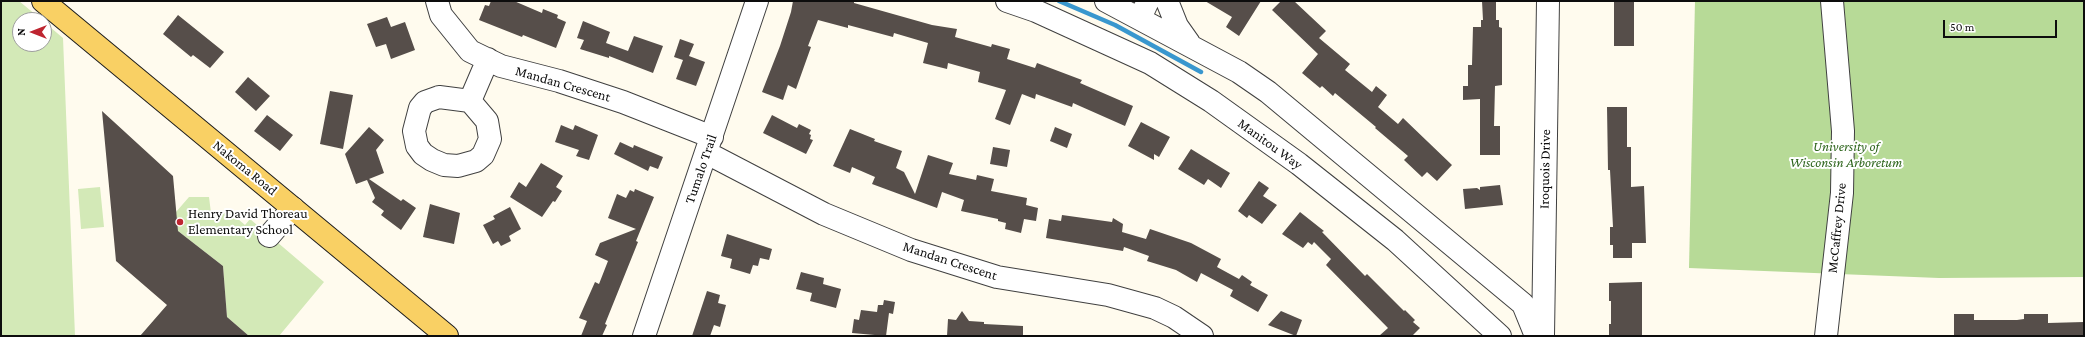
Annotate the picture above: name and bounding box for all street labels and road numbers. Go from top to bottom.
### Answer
street label: Mandan Crescent [513,62,613,106]
street label: Manitou Way [1234,115,1306,173]
street label: Iroquois Drive [1536,129,1554,209]
street label: Tumalo Trail [681,132,721,206]
street label: Nakoma Road [209,137,281,199]
street label: McCaffrey Drive [1824,182,1850,274]
street label: Mandan Crescent [901,238,999,284]

